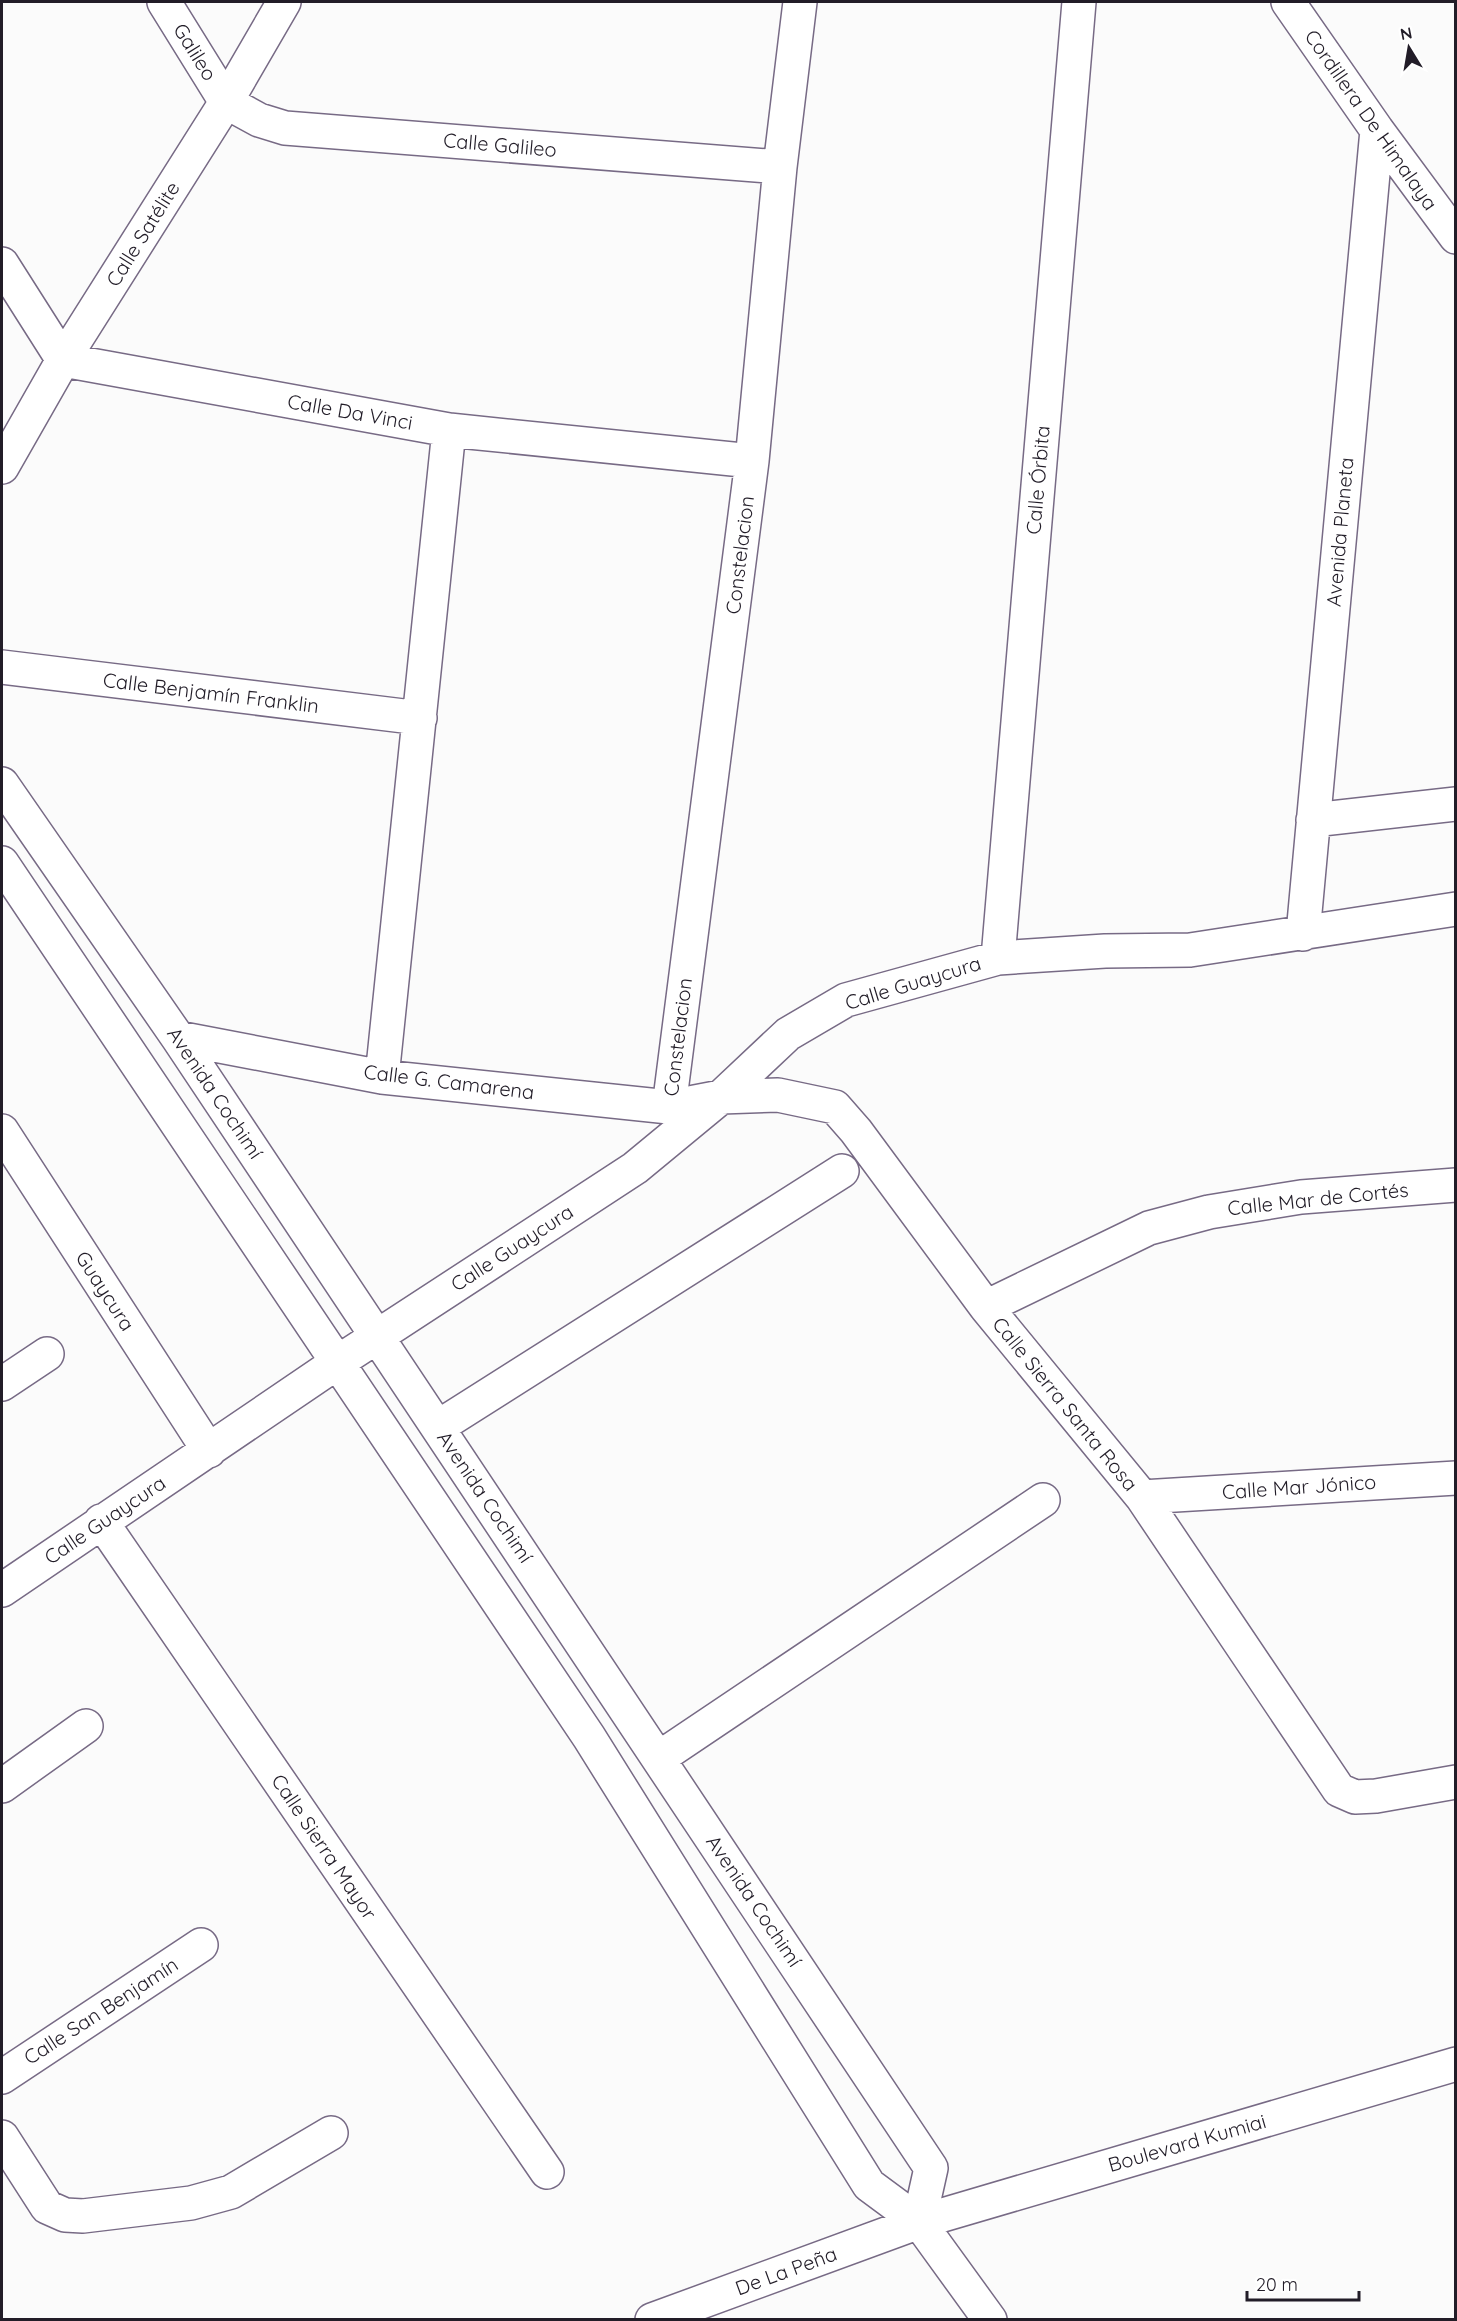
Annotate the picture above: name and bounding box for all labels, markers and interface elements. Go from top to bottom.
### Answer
street label: Galileo [168,18,223,85]
north arrow [1379,18,1439,78]
text: N [1398,22,1414,44]
street label: Cordillera De Himalaya [1300,25,1443,215]
street label: Calle Galileo [442,127,558,162]
street label: Calle Satélite [100,177,185,291]
street label: Calle Da Vinci [286,388,415,435]
street label: Calle Órbita [1020,424,1055,535]
street label: Avenida Planeta [1321,456,1358,608]
street label: Constelacion [720,494,759,616]
street label: Calle Benjamín Franklin [102,667,320,718]
street label: Calle Guaycura [842,950,984,1015]
street label: Constelacion [658,976,697,1098]
street label: Avenida Cochimí [162,1022,269,1164]
street label: Calle G. Camarena [362,1059,536,1104]
street label: Calle Mar de Cortés [1226,1177,1410,1220]
street label: Calle Guaycura [446,1199,578,1296]
street label: Guaycura [70,1246,140,1335]
street label: Calle Sierra Santa Rosa [987,1312,1143,1496]
street label: Avenida Cochimí [432,1426,539,1568]
street label: Calle Mar Jónico [1221,1469,1377,1504]
street label: Calle Guaycura [39,1470,170,1569]
street label: Calle Sierra Mayor [266,1769,383,1925]
street label: Avenida Cochimí [701,1830,808,1972]
street label: Calle San Benjamín [19,1951,183,2070]
street label: Boulevard Kumiai [1105,2108,1269,2177]
street label: De La Peña [732,2241,840,2300]
scale bar [1247,2264,1360,2302]
text: 20 m [1256,2273,1298,2296]

